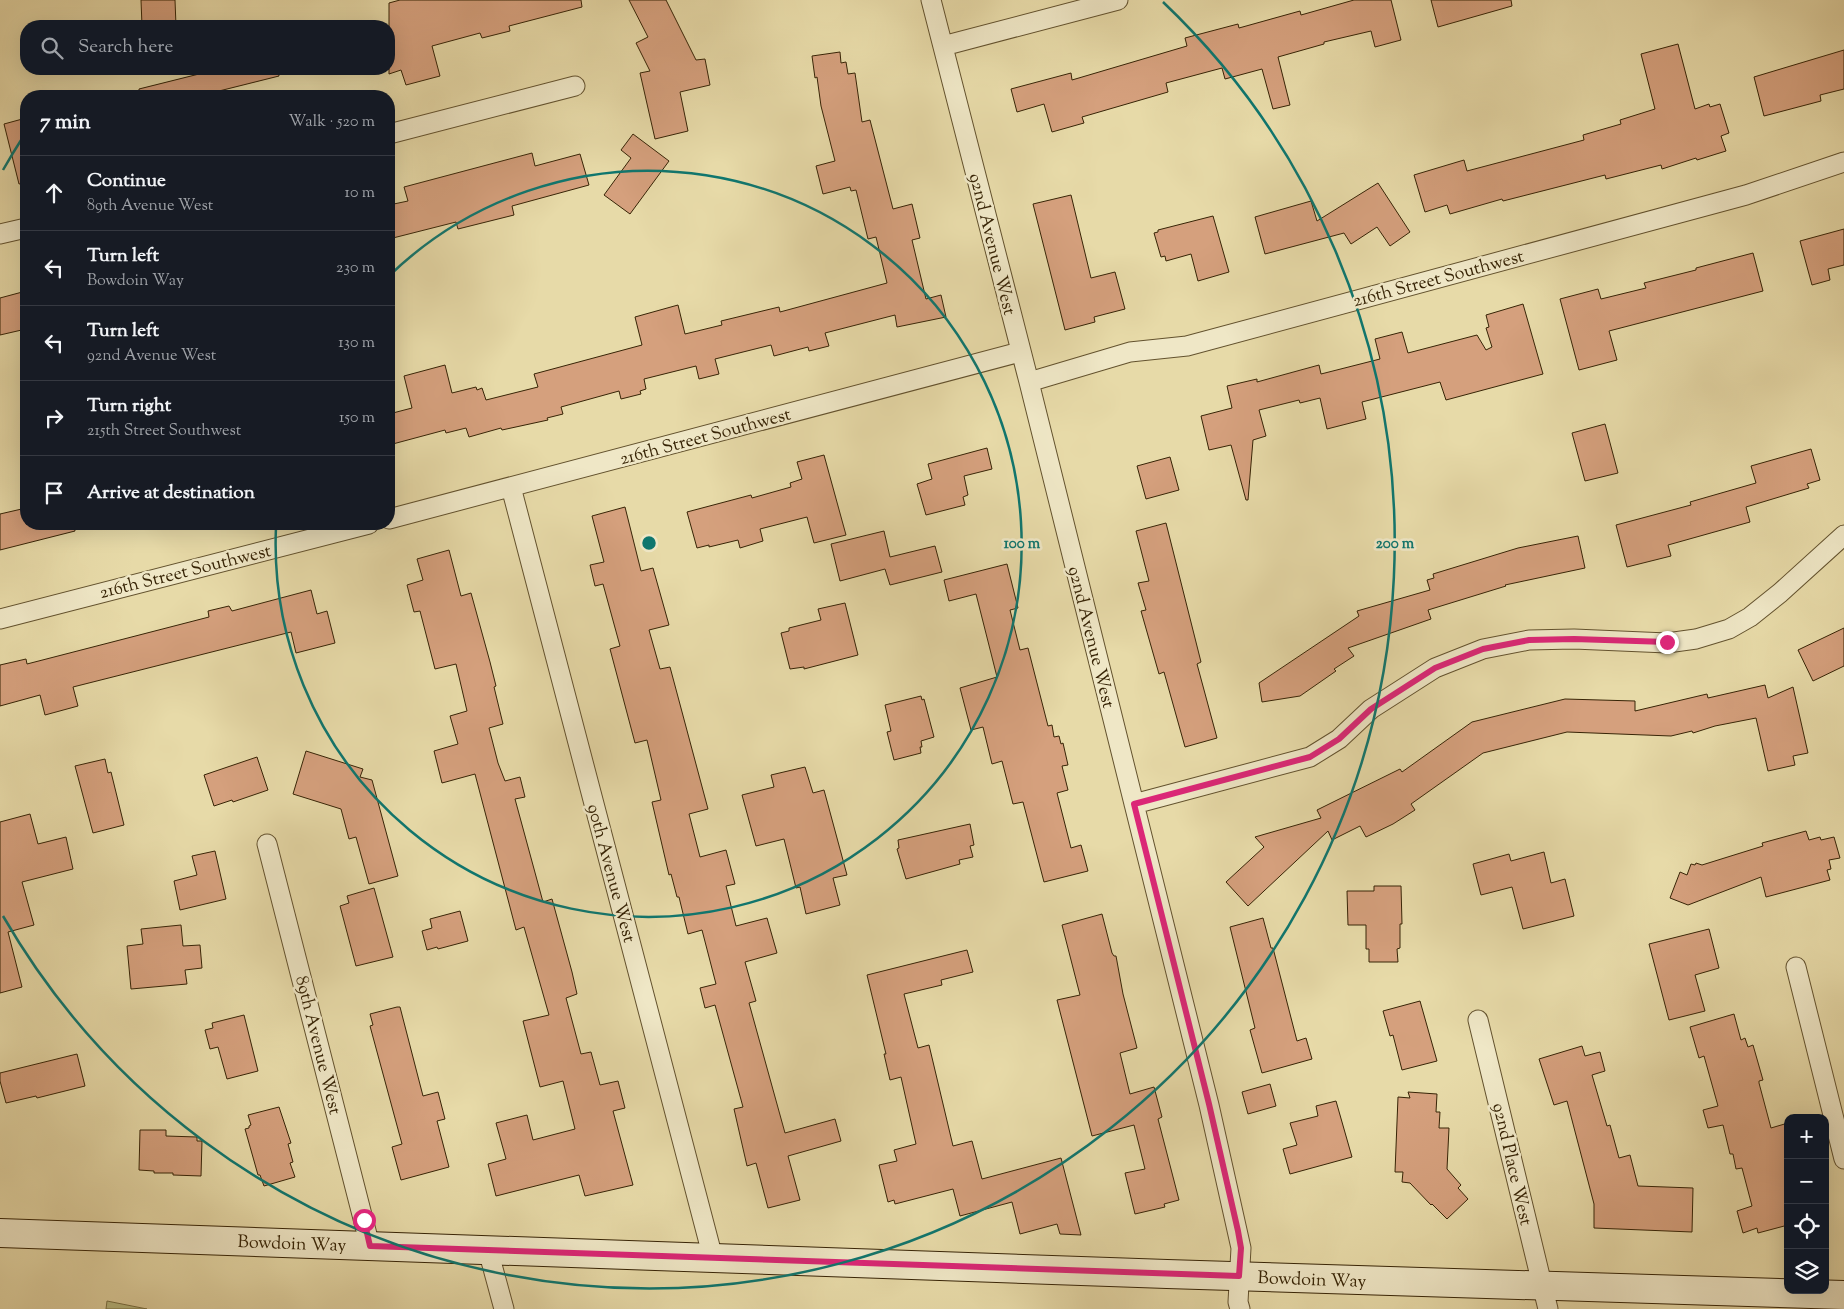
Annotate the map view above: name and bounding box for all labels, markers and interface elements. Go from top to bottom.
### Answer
search box [20,20,395,75]
icon: search [38,34,66,62]
text: Search here [78,34,173,61]
text: 7 min [40,108,91,138]
text: Walk · 520 m [289,111,375,134]
text: Continue [87,168,166,195]
street label: 92nd Avenue West [961,171,1021,318]
icon: ahead [40,179,68,207]
text: 10 m [345,182,375,205]
text: 89th Avenue West [87,195,213,218]
text: Turn left [87,243,159,270]
street label: 216th Street Southwest [1350,245,1527,315]
icon: left [40,254,68,282]
text: 230 m [336,257,375,280]
text: Bowdoin Way [87,270,184,293]
text: Turn left [87,318,159,345]
icon: left [40,329,68,357]
text: 130 m [338,332,375,355]
text: 92nd Avenue West [87,345,216,368]
text: Turn right [87,393,171,420]
street label: 216th Street Southwest [617,403,794,473]
icon: right [40,404,68,432]
text: 150 m [339,407,375,430]
text: 215th Street Southwest [87,420,241,443]
icon: arrive [40,479,68,507]
text: Arrive at destination [87,480,255,507]
centre of rings [640,534,658,552]
text: 100 m [1004,534,1041,555]
text: 200 m [1376,534,1415,555]
street label: 216th Street Southwest [97,539,274,607]
street label: 92nd Avenue West [1060,564,1120,711]
route end [1656,631,1679,654]
street label: 90th Avenue West [579,801,641,946]
street label: 89th Avenue West [287,973,347,1118]
street label: 92nd Place West [1484,1101,1538,1228]
map controls [1784,1114,1829,1294]
button: + [1784,1114,1829,1159]
button: − [1784,1159,1829,1204]
button: locate [1784,1204,1829,1249]
route start [353,1209,376,1232]
street label: Bowdoin Way [237,1230,347,1260]
button: layers [1784,1249,1829,1294]
street label: Bowdoin Way [1257,1266,1367,1296]

